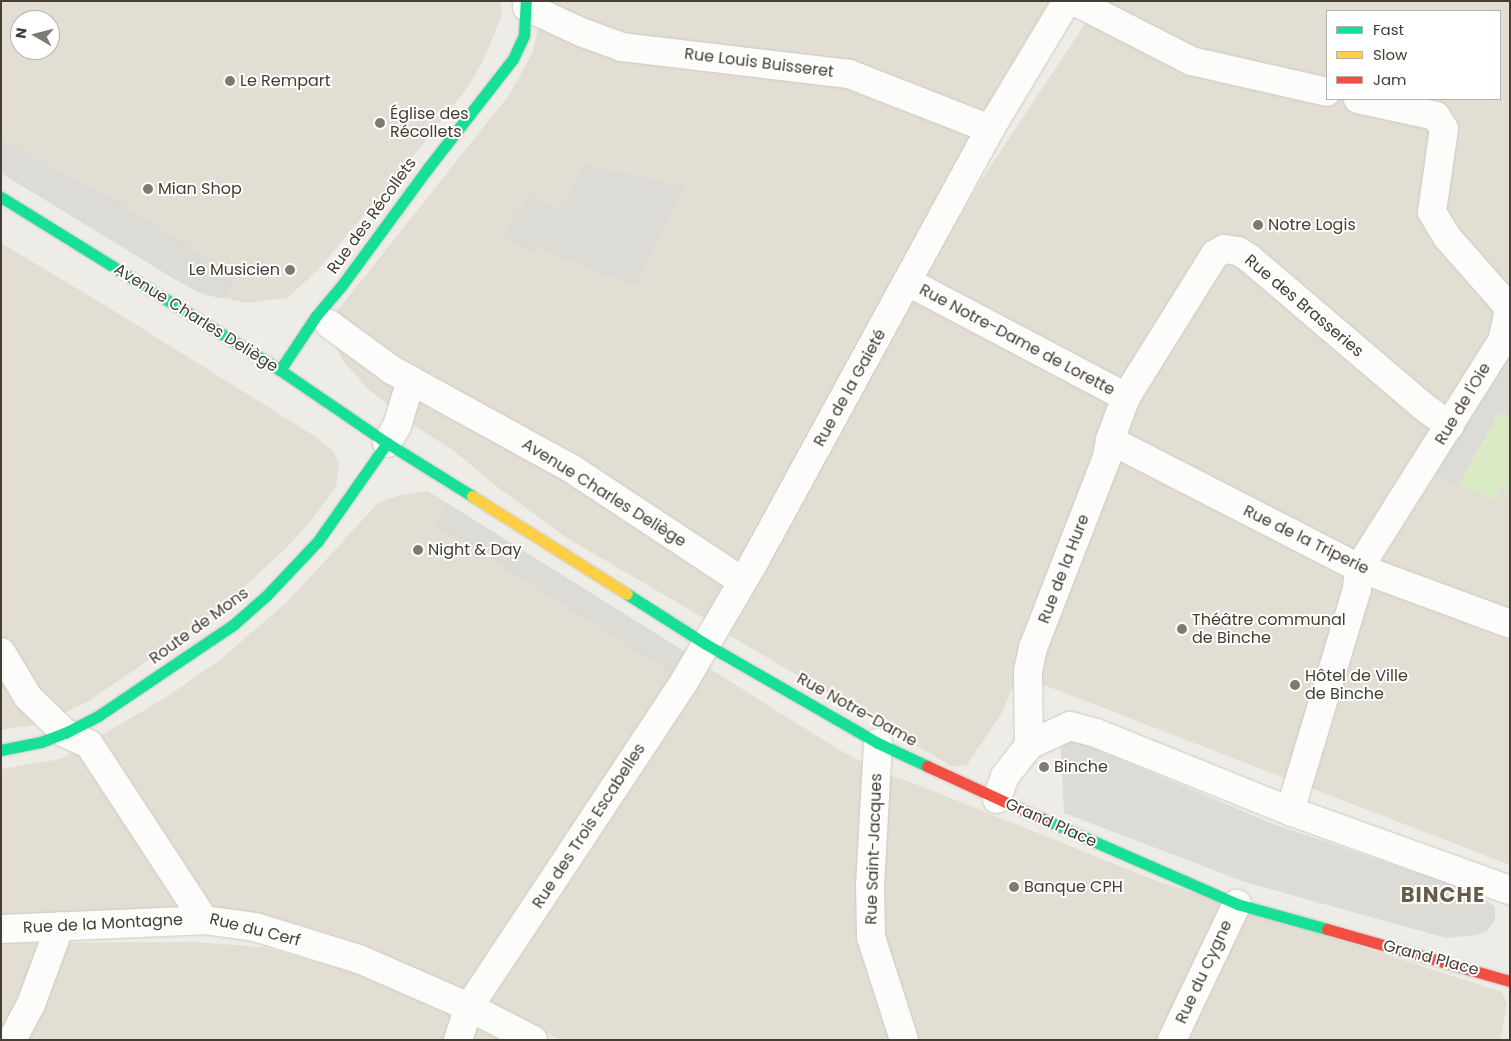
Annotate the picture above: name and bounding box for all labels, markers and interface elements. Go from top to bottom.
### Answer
north arrow [10,10,60,60]
legend [1326,10,1501,100]
text: Fast [1373,19,1404,40]
text: N [11,26,32,40]
street label: Rue Louis Buisseret [683,44,835,82]
text: Slow [1373,44,1407,65]
text: Jam [1373,69,1407,90]
place label: Le Rempart [240,71,331,91]
marker: Le Rempart [224,75,236,87]
place label: Église des Récollets [390,104,469,142]
marker: Église des Récollets [374,117,386,129]
street label: Rue des Récollets [323,154,421,278]
place label: Mian Shop [158,179,242,199]
marker: Mian Shop [142,183,154,195]
place label: Notre Logis [1268,215,1356,235]
marker: Notre Logis [1252,219,1264,231]
street label: Rue des Brasseries [1241,251,1367,361]
street label: Avenue Charles Deliège [110,260,282,376]
place label: Le Musicien [189,260,280,280]
marker: Le Musicien [284,264,296,276]
street label: Rue Notre-Dame de Lorette [916,280,1118,400]
street label: Rue de la Gaieté [810,326,890,450]
street label: Rue de l'Oie [1431,360,1495,448]
street label: Avenue Charles Deliège [518,435,690,551]
street label: Rue de la Triperie [1240,501,1372,579]
street label: Rue de la Hure [1034,512,1094,626]
place label: Night & Day [428,540,522,560]
marker: Night & Day [412,544,424,556]
street label: Route de Mons [146,584,252,668]
place label: Théâtre communal de Binche [1192,610,1346,648]
marker: Théâtre communal de Binche [1176,623,1188,635]
place label: Hôtel de Ville de Binche [1305,666,1408,704]
street label: Rue Notre-Dame [793,669,921,751]
marker: Hôtel de Ville de Binche [1289,679,1301,691]
street label: Rue des Trois Escabelles [528,740,650,912]
place label: Binche [1054,757,1108,777]
marker: Binche [1038,761,1050,773]
street label: Rue Saint-Jacques [862,773,886,925]
street label: Grand Place [1002,794,1100,852]
place label: Banque CPH [1024,877,1123,897]
marker: Banque CPH [1008,881,1020,893]
district label: BINCHE [1400,882,1486,908]
street label: Rue du Cerf [208,909,302,951]
street label: Rue de la Montagne [23,910,183,938]
street label: Rue du Cygne [1172,917,1236,1027]
street label: Grand Place [1381,936,1481,980]

